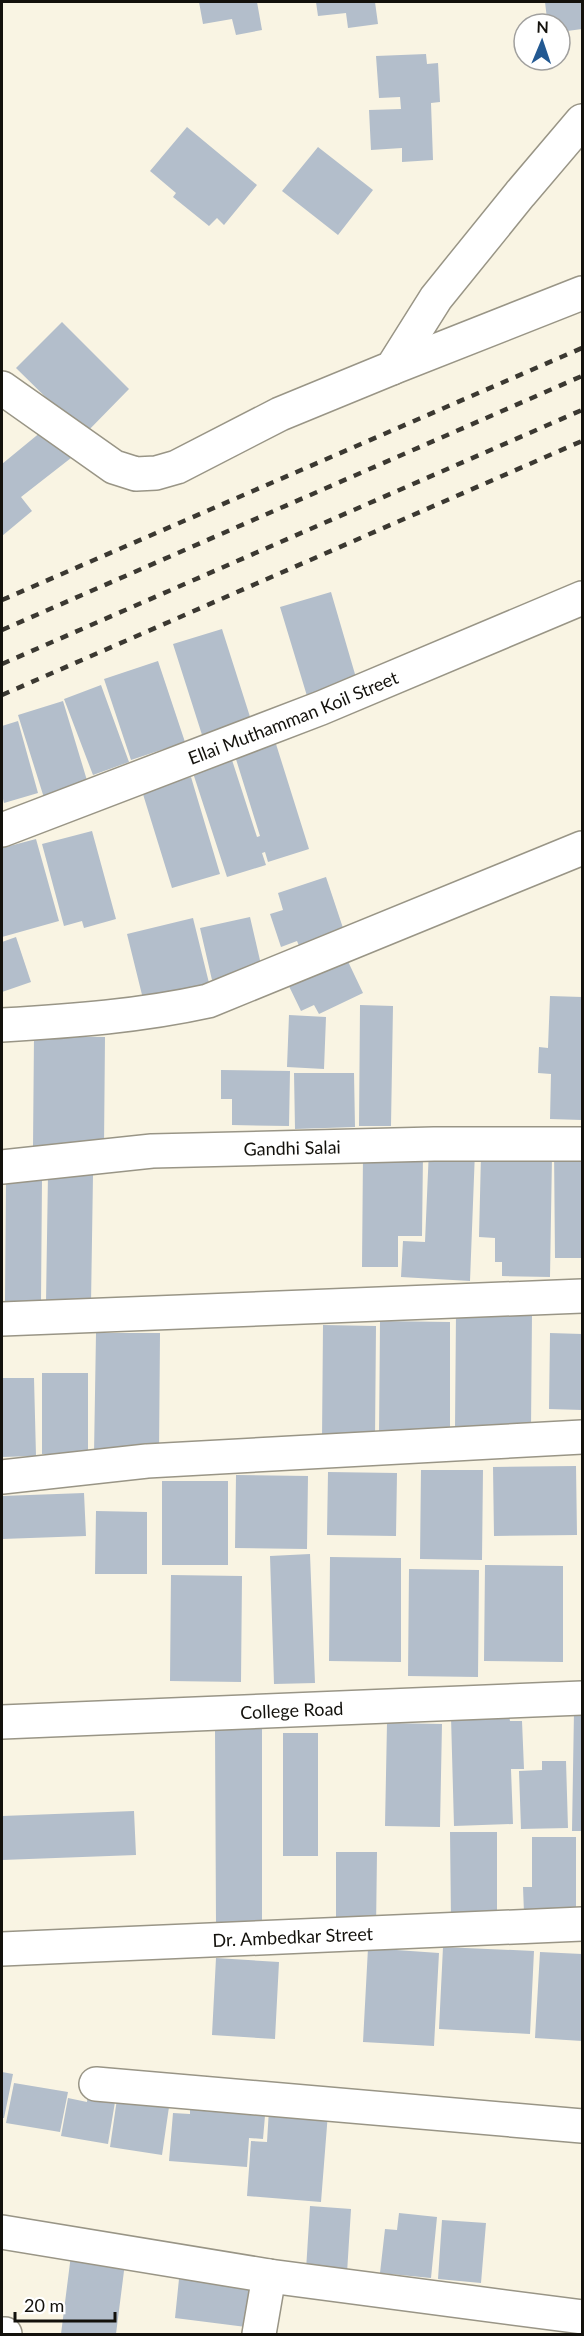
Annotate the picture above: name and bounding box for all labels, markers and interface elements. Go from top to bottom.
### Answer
north arrow [512,12,572,72]
text: N [536,17,549,36]
street label: Ellai Muthamman Koil Street [185,666,402,769]
street label: Gandhi Salai [243,1135,341,1160]
street label: College Road [240,1697,344,1723]
street label: Dr. Ambedkar Street [212,1922,374,1951]
scale bar [15,2285,116,2323]
text: 20 m [24,2294,64,2316]

